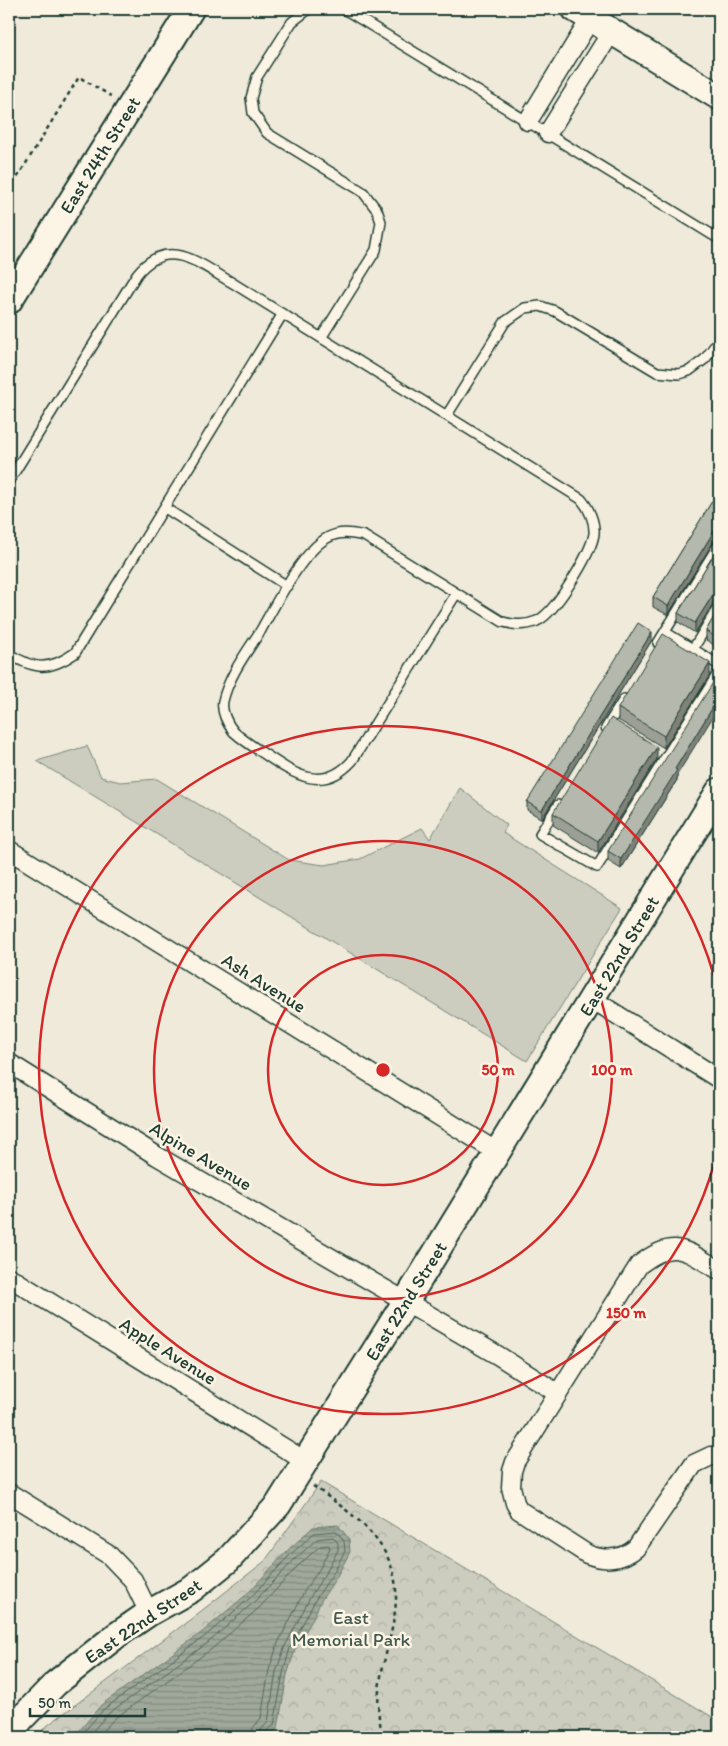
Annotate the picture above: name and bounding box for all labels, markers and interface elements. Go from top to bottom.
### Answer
street label: East 24th Street [55,92,145,218]
street label: East 22nd Street [574,892,664,1020]
street label: Ash Avenue [218,948,310,1018]
centre of rings [374,1061,392,1079]
text: 50 m [481,1061,515,1079]
text: 100 m [591,1061,633,1079]
street label: Alpine Avenue [146,1116,256,1196]
street label: East 22nd Street [360,1237,452,1365]
text: 150 m [606,1304,646,1322]
street label: Apple Avenue [115,1312,221,1390]
street label: East 22nd Street [80,1573,206,1669]
park label: East Memorial Park [292,1606,411,1651]
scale bar [30,1686,145,1718]
text: 50 m [38,1694,71,1712]

